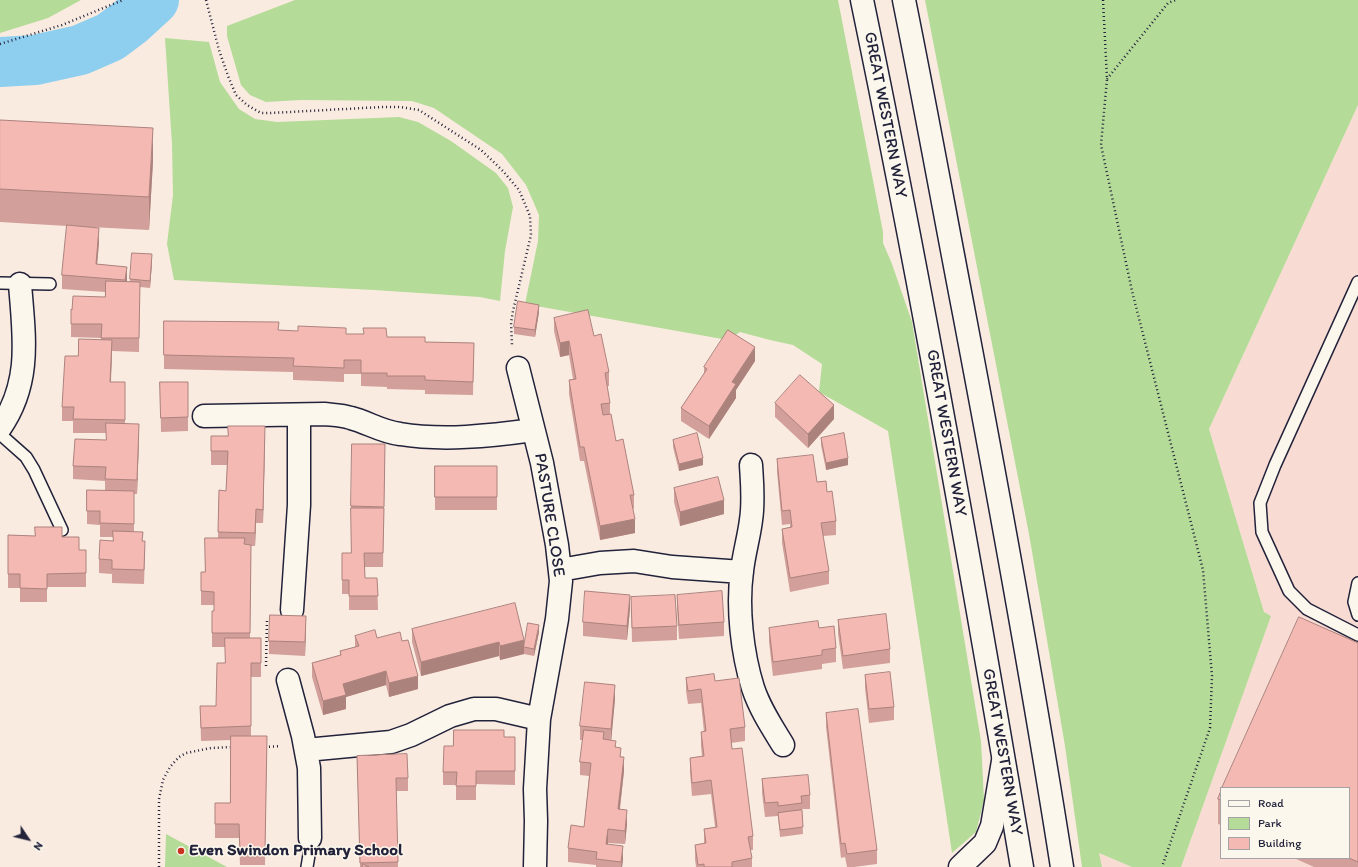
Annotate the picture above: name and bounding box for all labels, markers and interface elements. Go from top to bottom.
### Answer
street label: GREAT WESTERN WAY [859,30,911,200]
street label: GREAT WESTERN WAY [921,348,971,518]
street label: PASTURE CLOSE [529,452,569,578]
street label: GREAT WESTERN WAY [977,667,1027,837]
legend [1220,787,1350,859]
text: Road [1258,796,1284,810]
text: Park [1258,816,1282,830]
north arrow [8,819,48,859]
text: Building [1258,836,1301,850]
text: N [31,839,46,853]
place label: Even Swindon Primary School [189,841,403,861]
marker: Even Swindon Primary School [176,846,186,856]

